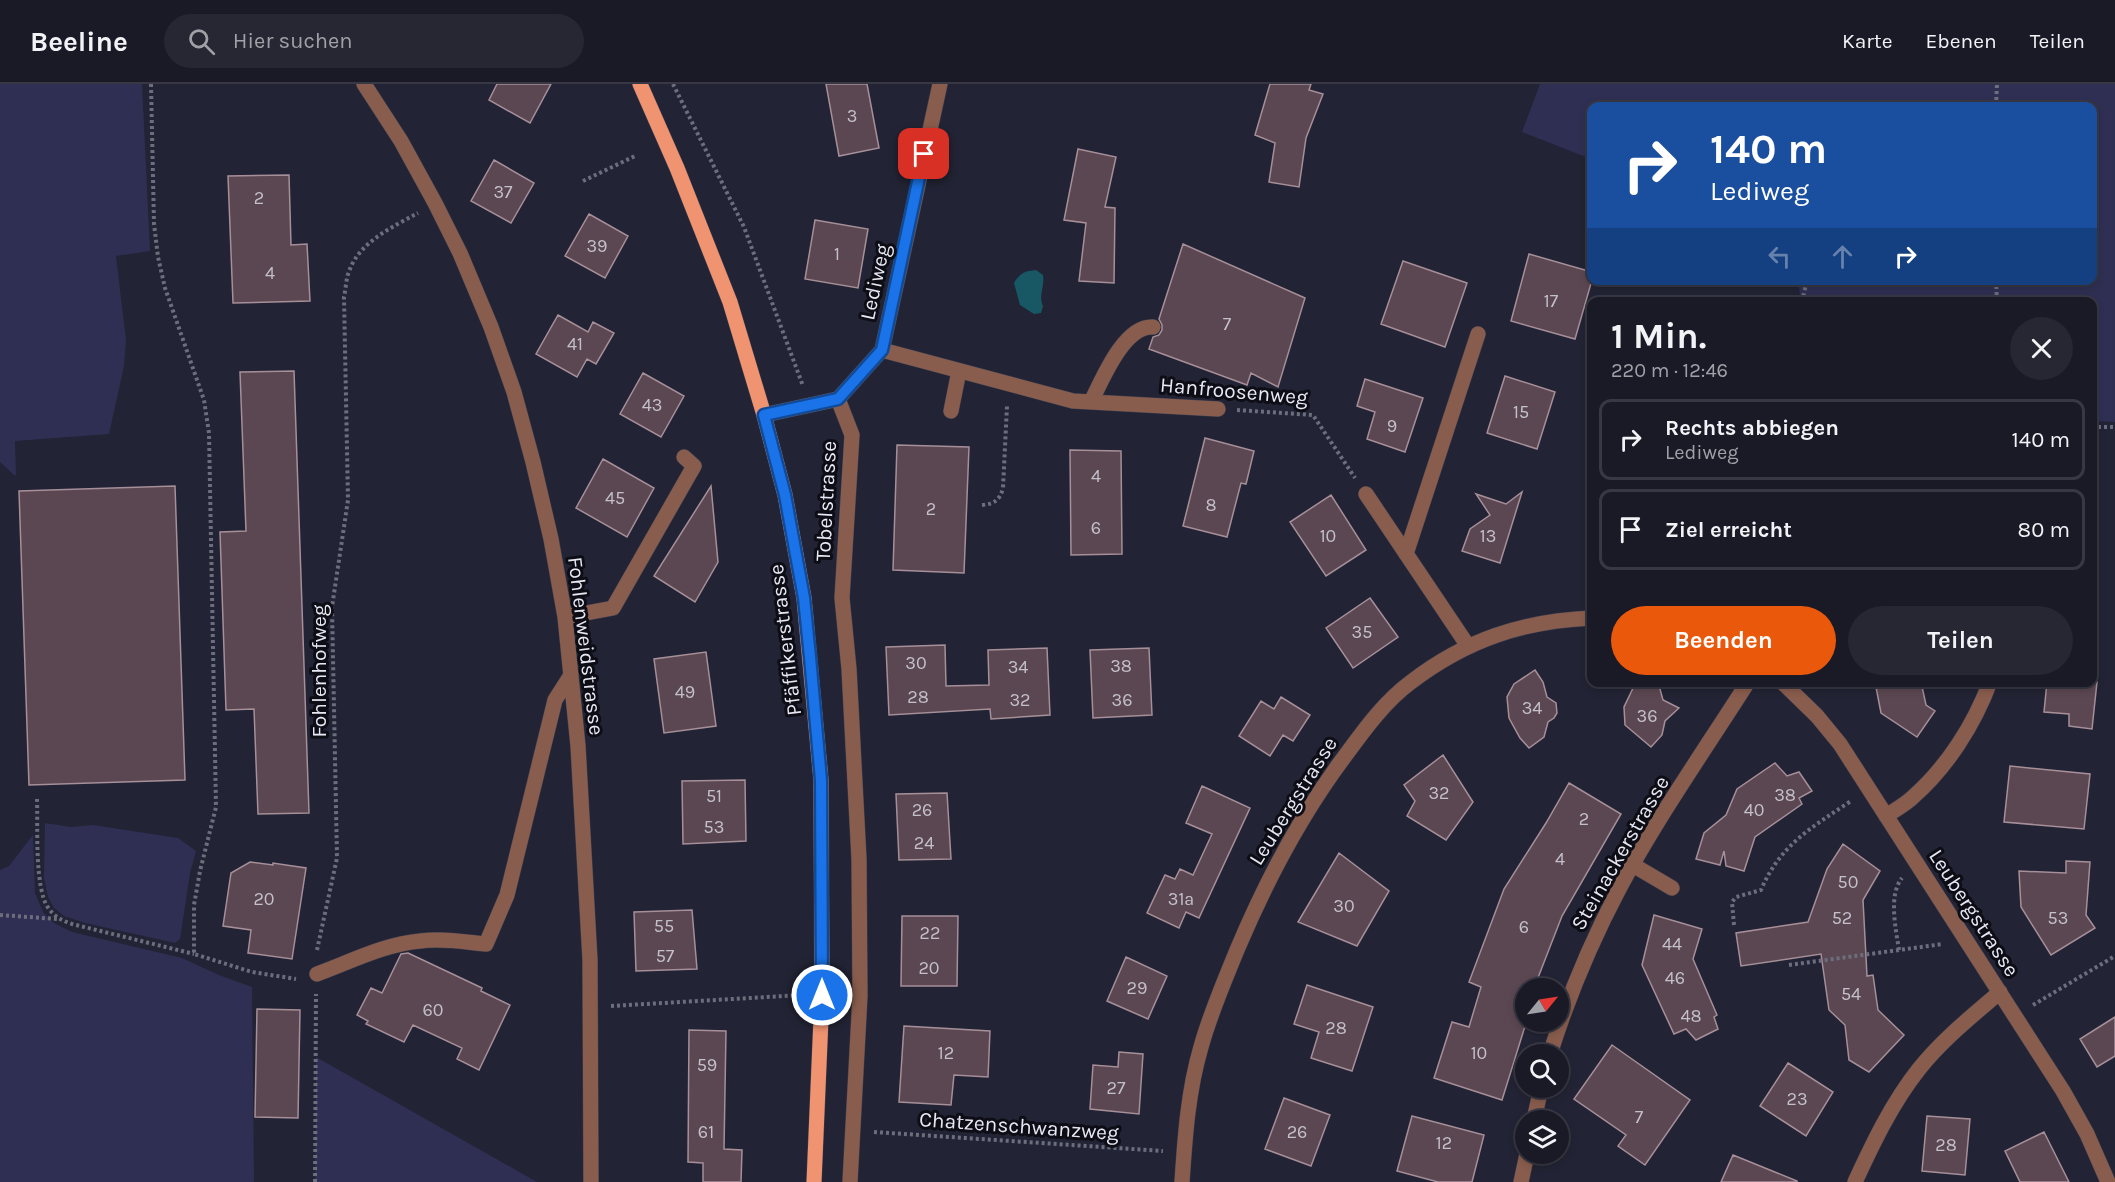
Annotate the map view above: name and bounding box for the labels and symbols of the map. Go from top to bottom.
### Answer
house number: 3 [847,105,857,127]
pin [898,128,949,179]
house number: 37 [493,181,513,203]
house number: 2 [254,187,264,209]
house number: 39 [586,235,608,257]
street label: Lediweg [855,242,895,322]
house number: 1 [834,243,840,265]
house number: 4 [265,262,275,284]
house number: 17 [1544,290,1559,312]
house number: 7 [1223,313,1232,335]
house number: 41 [567,333,583,355]
street label: Hanfroosenweg [1159,373,1309,409]
house number: 43 [642,394,662,416]
house number: 15 [1513,401,1529,423]
house number: 9 [1387,415,1397,437]
street label: Tobelstrasse [811,440,841,562]
house number: 4 [1091,465,1101,487]
house number: 45 [605,487,625,509]
house number: 8 [1205,494,1217,516]
house number: 2 [926,498,936,520]
house number: 6 [1091,517,1101,539]
house number: 10 [1320,525,1336,547]
house number: 13 [1480,525,1496,547]
street label: Fohlenweidstrasse [563,555,609,737]
street label: Pfäffikerstrasse [764,563,806,717]
street label: Fohlenhofweg [307,604,331,738]
house number: 35 [1352,621,1372,643]
house number: 30 [905,652,927,674]
house number: 38 [1110,655,1132,677]
house number: 34 [1008,656,1028,678]
house number: 49 [675,681,695,703]
house number: 28 [907,686,929,708]
house number: 32 [1009,689,1031,711]
house number: 36 [1112,689,1132,711]
house number: 34 [1522,697,1542,719]
house number: 36 [1637,705,1657,727]
street label: Leubergstrasse [1244,732,1342,870]
street label: Steinackerstrasse [1566,772,1674,934]
house number: 32 [1428,782,1450,804]
house number: 38 [1774,784,1796,806]
house number: 51 [706,785,722,807]
house number: 26 [912,799,932,821]
house number: 40 [1744,799,1764,821]
house number: 2 [1579,808,1589,830]
house number: 53 [704,816,724,838]
house number: 24 [914,832,934,854]
street label: Leubergstrasse [1924,845,2024,981]
house number: 4 [1555,848,1565,870]
house number: 50 [1838,871,1858,893]
house number: 20 [253,888,275,910]
house number: 31a [1168,888,1194,910]
house number: 30 [1333,895,1355,917]
house number: 52 [1832,907,1852,929]
house number: 53 [2048,907,2068,929]
house number: 55 [654,915,674,937]
house number: 6 [1519,916,1529,938]
house number: 22 [920,922,940,944]
house number: 44 [1662,933,1682,955]
house number: 57 [656,945,675,967]
house number: 20 [918,957,940,979]
position arrow [790,963,854,1027]
house number: 46 [1665,967,1685,989]
house number: 29 [1127,977,1147,999]
north arrow [1515,978,1569,1032]
house number: 54 [1841,983,1861,1005]
house number: 60 [423,999,444,1021]
house number: 48 [1680,1005,1702,1027]
house number: 28 [1325,1017,1347,1039]
house number: 12 [938,1042,954,1064]
house number: 10 [1471,1042,1487,1064]
house number: 59 [697,1054,717,1076]
house number: 27 [1107,1077,1126,1099]
house number: 23 [1786,1088,1808,1110]
house number: 7 [1635,1106,1644,1128]
street label: Chatzenschwanzweg [918,1107,1120,1145]
house number: 61 [698,1121,714,1143]
house number: 26 [1287,1121,1307,1143]
house number: 12 [1436,1132,1452,1154]
house number: 28 [1935,1134,1957,1156]

